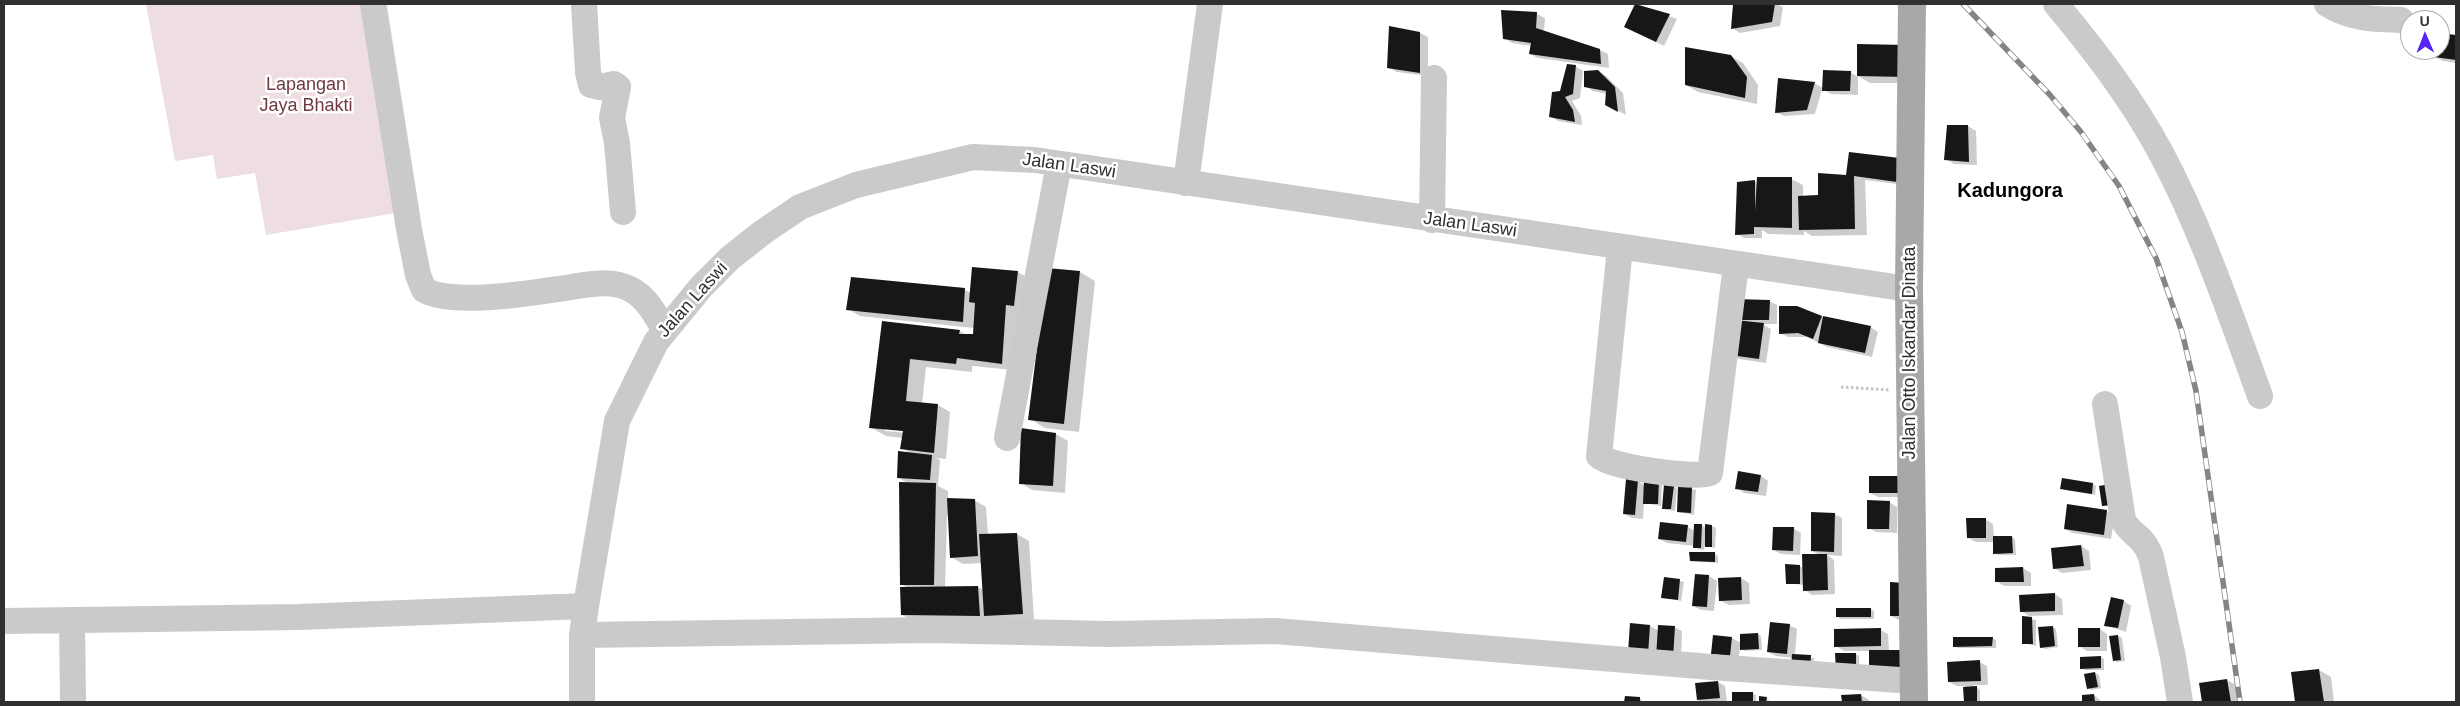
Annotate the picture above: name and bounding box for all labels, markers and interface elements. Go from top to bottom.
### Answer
north arrow [2400,10,2450,60]
text: U [2420,13,2430,29]
park label: Lapangan Jaya Bhakti [259,74,353,116]
street label: Jalan Laswi [1021,149,1117,183]
district label: Kadungora [1957,179,2063,203]
street label: Jalan Laswi [1422,208,1518,242]
street label: Jalan Otto Iskandar Dinata [1899,246,1921,460]
street label: Jalan Laswi [654,258,732,342]

